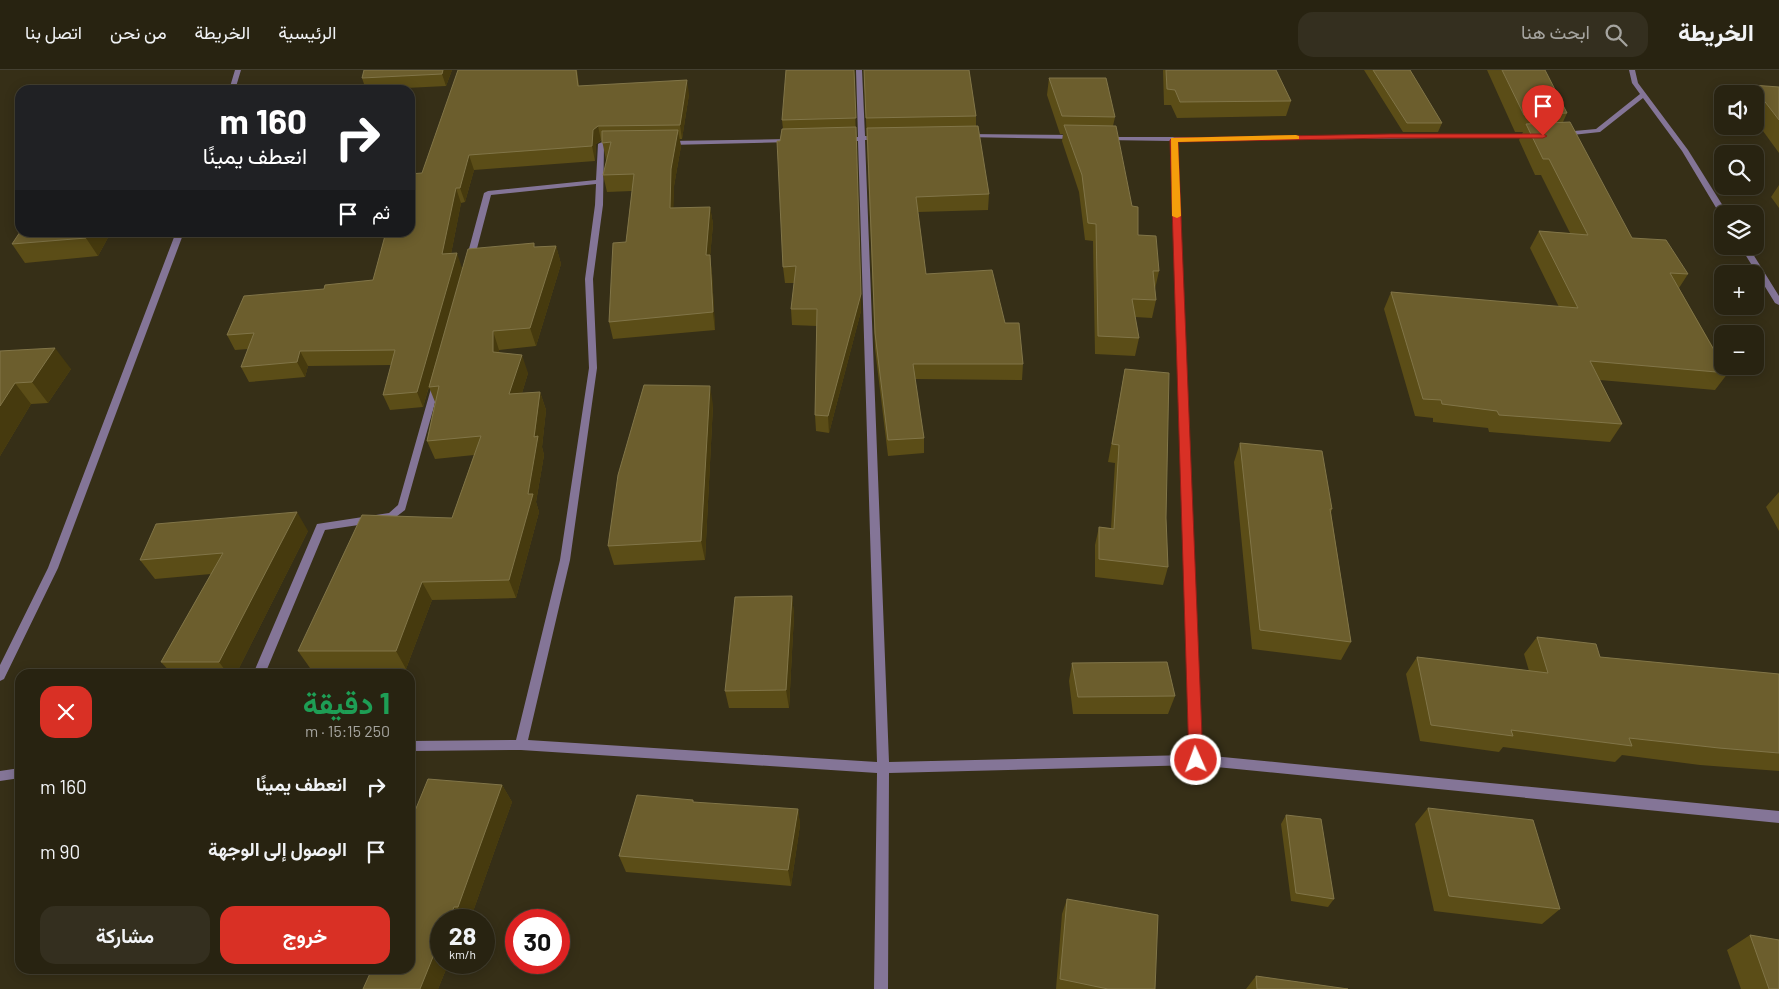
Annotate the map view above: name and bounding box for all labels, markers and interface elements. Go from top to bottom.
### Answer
search box [1298,12,1648,57]
text: الخريطة [1678,17,1754,46]
text: ابحث هنا [1521,20,1590,43]
text: اتصل بنا [25,21,82,43]
text: من نحن [110,21,167,43]
text: الخريطة [195,21,250,43]
text: الرئيسية [278,21,336,43]
icon: search [1602,21,1630,49]
pin [1522,85,1564,136]
map controls [1714,85,1764,375]
button: sound [1714,85,1764,135]
icon: arrive [1529,92,1557,120]
text: 160 m [220,99,307,141]
icon: right [325,105,390,170]
text: انعطف يمينًا [203,142,307,168]
button: search [1714,145,1764,195]
icon: arrive [334,200,362,228]
text: ثم [372,200,390,223]
button: layers [1714,205,1764,255]
button: + [1714,265,1764,315]
button: − [1714,325,1764,375]
text: 1 دقيقة [303,684,390,720]
button: close [40,686,92,738]
text: 250 m · 15:15 [305,721,390,740]
position arrow [1169,733,1221,785]
text: انعطف يمينًا [256,772,347,795]
icon: right [362,773,390,801]
text: 160 m [40,775,87,798]
text: الوصول إلى الوجهة [208,837,347,860]
icon: arrive [362,838,390,866]
text: 90 m [40,840,80,863]
button: مشاركة [40,906,210,964]
button: خروج [220,906,390,964]
speed limit sign: 30 [505,909,570,974]
text: 28 [449,920,476,950]
text: km/h [449,947,476,961]

